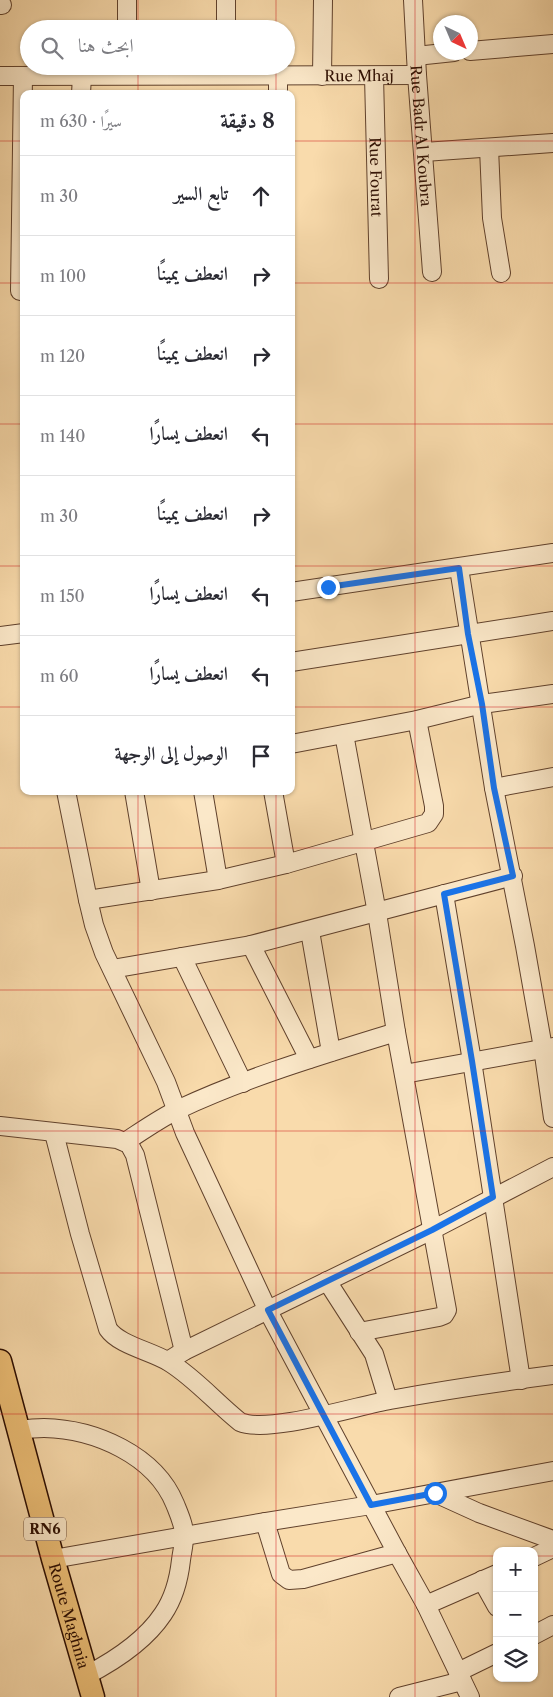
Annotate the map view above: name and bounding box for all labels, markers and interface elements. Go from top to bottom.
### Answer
north arrow [433,15,478,60]
search box [20,20,295,75]
icon: search [38,34,66,62]
text: ابحث هنا [78,34,134,57]
street label: Rue Badr Al Koubra [407,64,436,207]
street label: Rue Mhaj [324,66,394,85]
text: 8 دقيقة [220,108,275,133]
text: سيرًا · 630 m [40,111,122,131]
street label: Rue Fourat [366,137,387,218]
text: تابع السير [174,182,228,205]
icon: ahead [247,182,275,210]
text: 30 m [40,186,78,206]
text: انعطف يمينًا [157,262,228,285]
icon: right [247,262,275,290]
text: 100 m [40,266,86,286]
text: انعطف يمينًا [157,342,228,365]
icon: right [247,342,275,370]
text: 120 m [40,346,85,366]
text: انعطف يسارًا [149,422,228,445]
icon: left [247,422,275,450]
text: 140 m [40,426,85,446]
text: انعطف يمينًا [157,502,228,525]
icon: right [247,502,275,530]
text: 30 m [40,506,78,526]
route end [317,576,340,599]
text: انعطف يسارًا [149,582,228,605]
icon: left [247,582,275,610]
text: 150 m [40,586,85,606]
text: انعطف يسارًا [149,662,228,685]
icon: left [247,662,275,690]
text: 60 m [40,666,79,686]
text: الوصول إلى الوجهة [114,742,228,765]
icon: arrive [247,742,275,770]
route start [424,1482,447,1505]
road number: RN6 [24,1518,66,1540]
map controls [493,1547,538,1682]
button: + [493,1547,538,1592]
street label: Route Maghnia [45,1561,94,1671]
button: − [493,1592,538,1637]
button: layers [493,1637,538,1682]

